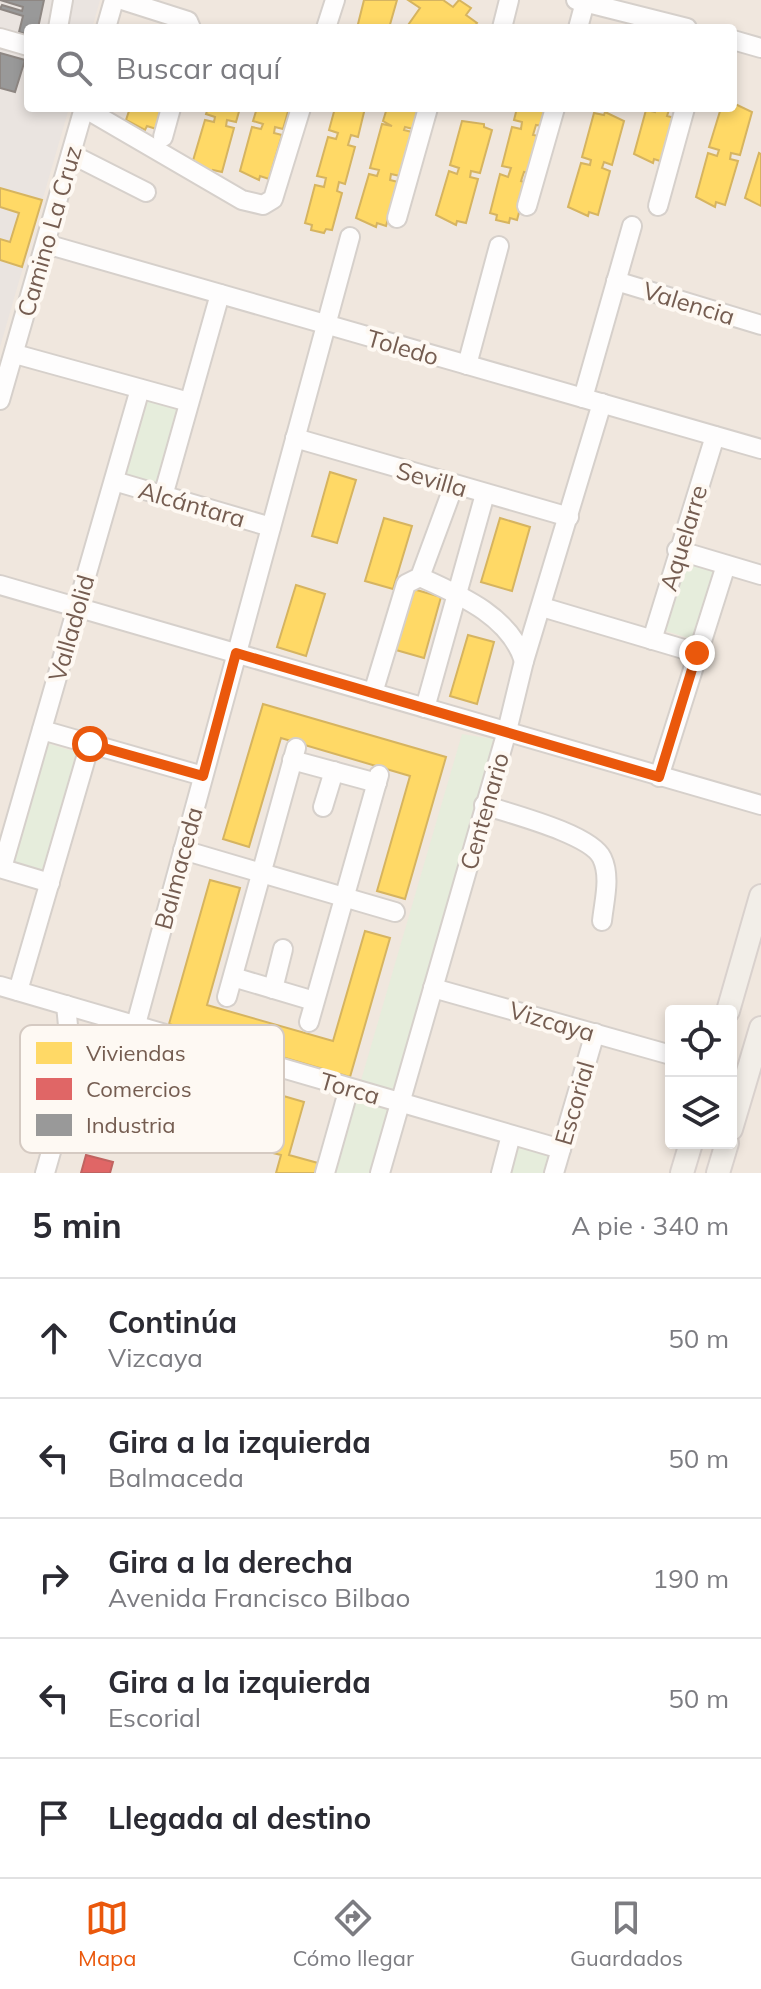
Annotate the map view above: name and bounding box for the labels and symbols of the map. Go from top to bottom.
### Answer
street label: Camino La Cruz [10,142,88,320]
street label: Valencia [639,275,739,331]
street label: Toledo [364,322,442,372]
street label: Sevilla [393,455,471,503]
street label: Alcántara [135,474,249,534]
street label: Aquelarre [653,481,713,595]
street label: Valladolid [41,571,101,685]
route end [679,635,715,671]
route start [72,726,108,762]
street label: Centenario [453,749,515,873]
street label: Balmaceda [147,804,209,932]
street label: Vizcaya [506,995,598,1047]
legend [20,1025,284,1153]
text: Viviendas [86,1039,186,1067]
street label: Escorial [548,1058,600,1148]
street label: Torca [316,1065,384,1111]
text: Comercios [86,1075,192,1103]
text: Industria [86,1111,175,1139]

